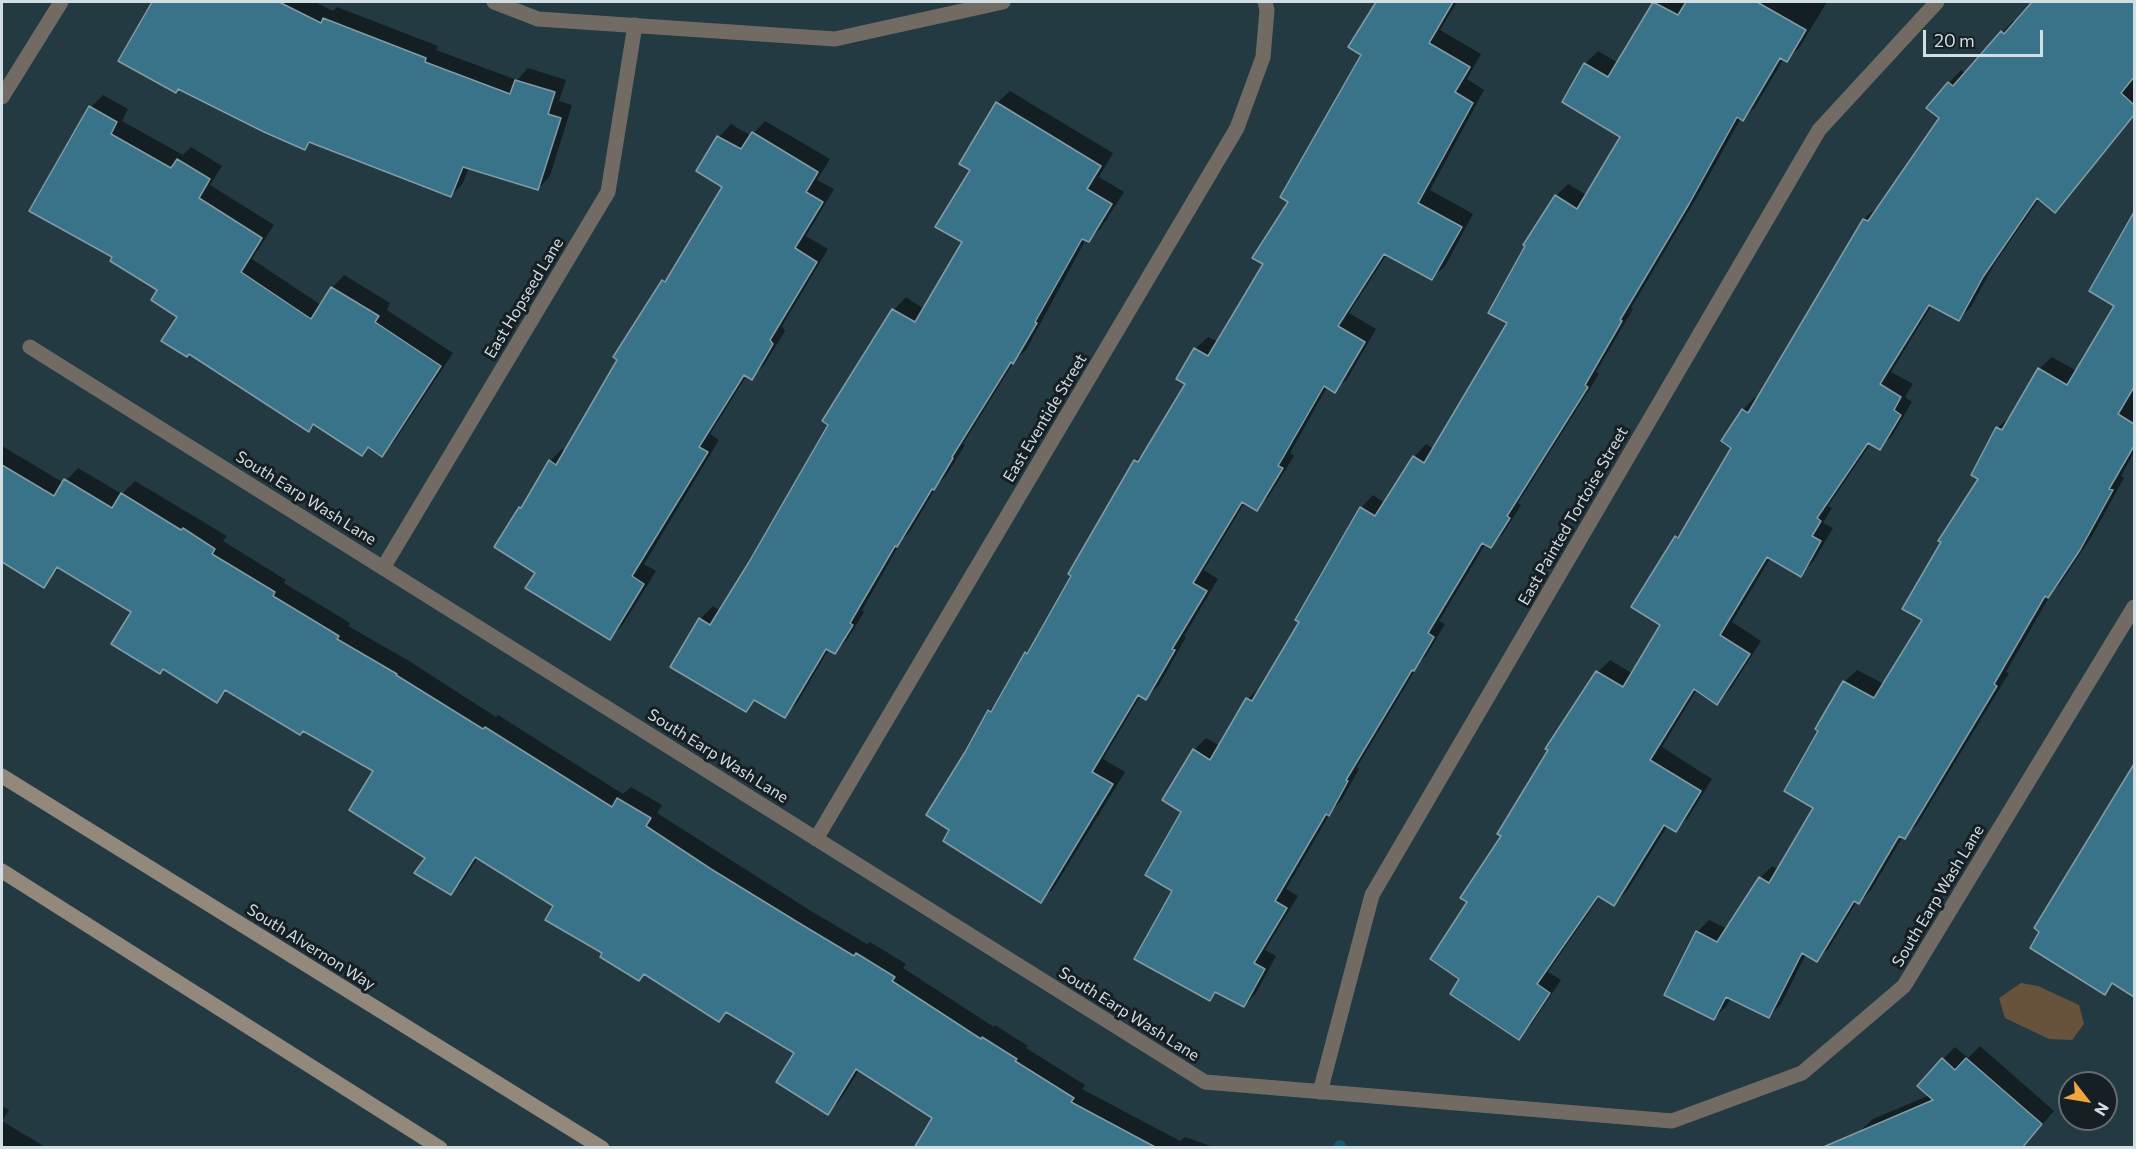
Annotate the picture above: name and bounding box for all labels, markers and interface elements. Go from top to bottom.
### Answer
scale bar [1926,18,2046,56]
text: 20 m [1934,29,1975,51]
street label: East Hopseed Lane [480,234,568,362]
street label: East Eventide Street [999,350,1091,486]
street label: East Painted Tortoise Street [1514,423,1632,609]
street label: South Earp Wash Lane [232,447,380,549]
street label: South Earp Wash Lane [644,705,792,807]
street label: South Earp Wash Lane [1888,822,1988,970]
street label: South Alvernon Way [243,900,379,994]
street label: South Earp Wash Lane [1055,963,1203,1065]
north arrow [2058,1071,2118,1131]
text: N [2091,1099,2113,1120]

